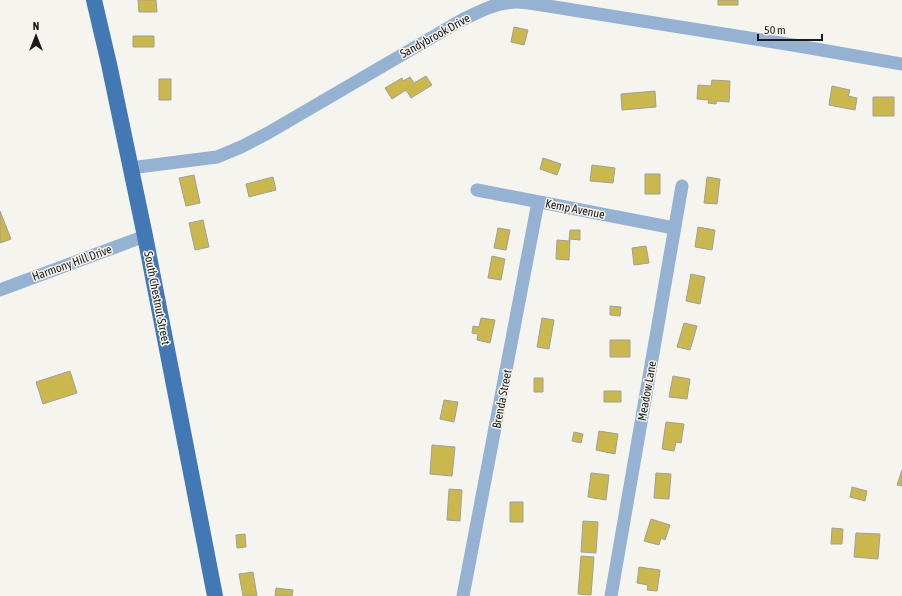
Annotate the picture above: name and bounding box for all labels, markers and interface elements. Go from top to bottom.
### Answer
street label: Sandybrook Drive [398,11,472,61]
north arrow [16,16,56,56]
scale bar [758,16,822,42]
text: N [33,20,39,32]
text: 50 m [764,23,786,37]
street label: Kemp Avenue [544,196,606,222]
street label: Harmony Hill Drive [30,242,114,284]
street label: South Chestnut Street [141,250,173,346]
street label: Meadow Lane [635,360,659,422]
street label: Brenda Street [489,368,515,430]

